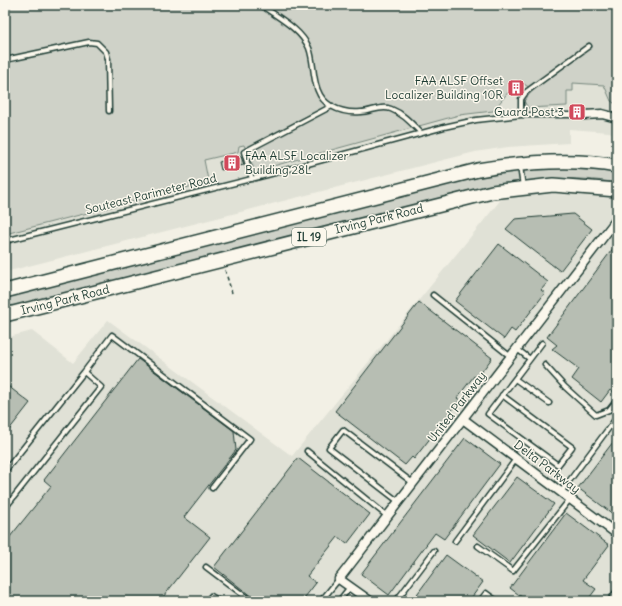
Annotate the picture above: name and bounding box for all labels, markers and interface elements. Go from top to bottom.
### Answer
place label: FAA ALSF Offset Localizer Building 10R [385,73,503,102]
building icon: FAA ALSF Offset Localizer Building 10R [506,78,526,98]
building icon: Guard Post 3 [567,102,587,122]
place label: Guard Post 3 [494,104,564,119]
place label: FAA ALSF Localizer Building 28L [245,148,348,177]
building icon: FAA ALSF Localizer Building 28L [222,153,242,173]
street label: Souteast Parimeter Road [84,170,218,217]
street label: Irving Park Road [333,200,425,237]
road number: IL 19 [292,228,326,246]
street label: Irving Park Road [19,281,111,318]
street label: United Parkway [424,368,489,445]
street label: Delta Parkway [511,437,583,496]

